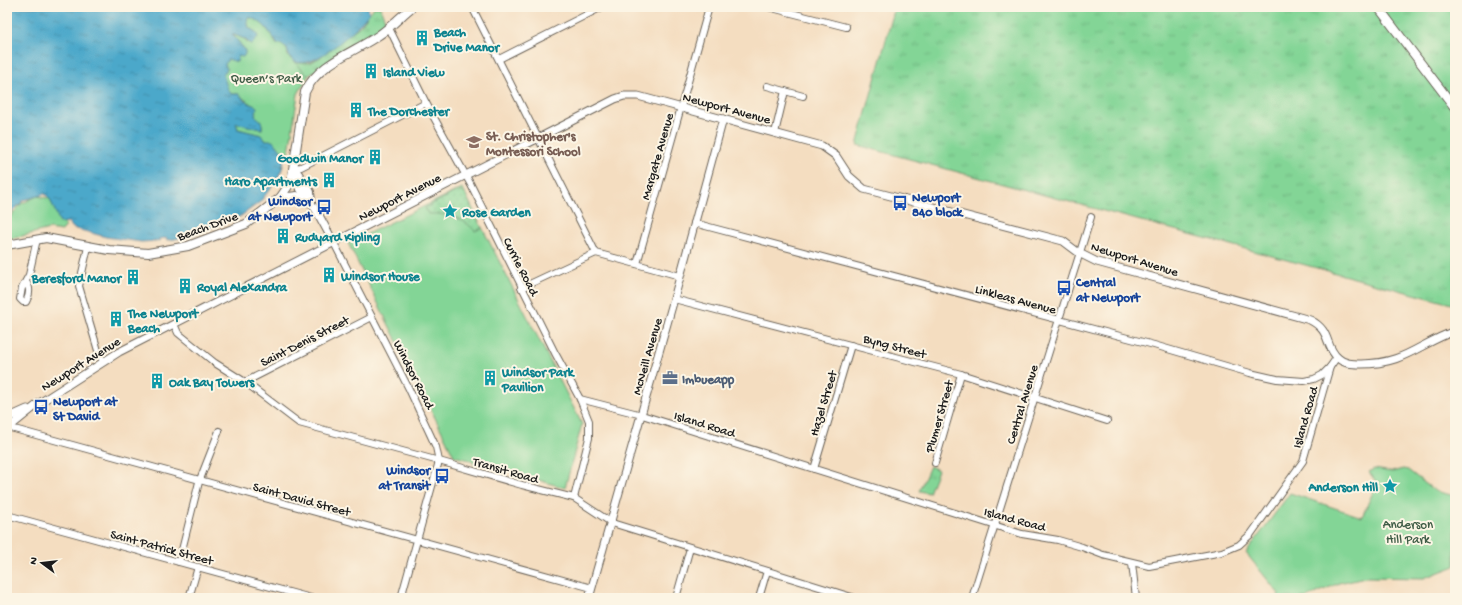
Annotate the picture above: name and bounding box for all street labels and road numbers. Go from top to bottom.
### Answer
street label: Newport Avenue [681,90,772,128]
street label: Margate Avenue [639,111,678,202]
street label: Newport Avenue [356,171,444,225]
street label: Beach Drive [175,209,240,246]
street label: Currie Road [499,236,541,300]
street label: Newport Avenue [1089,240,1180,281]
street label: Linkleas Avenue [973,282,1058,319]
street label: Saint Denis Street [258,313,353,371]
street label: McNeill Avenue [630,316,667,397]
street label: Byng Street [860,332,929,363]
street label: Newport Avenue [39,335,124,395]
street label: Windsor Road [389,338,437,413]
street label: Central Avenue [1004,363,1043,446]
street label: Hazel Street [807,368,842,438]
street label: Plumer Street [923,377,958,455]
street label: Island Road [1290,384,1323,450]
street label: Island Road [672,409,738,442]
street label: Transit Road [470,455,541,488]
street label: Saint David Street [251,480,353,521]
street label: Island Road [982,505,1048,536]
street label: Saint Patrick Street [108,527,216,570]

